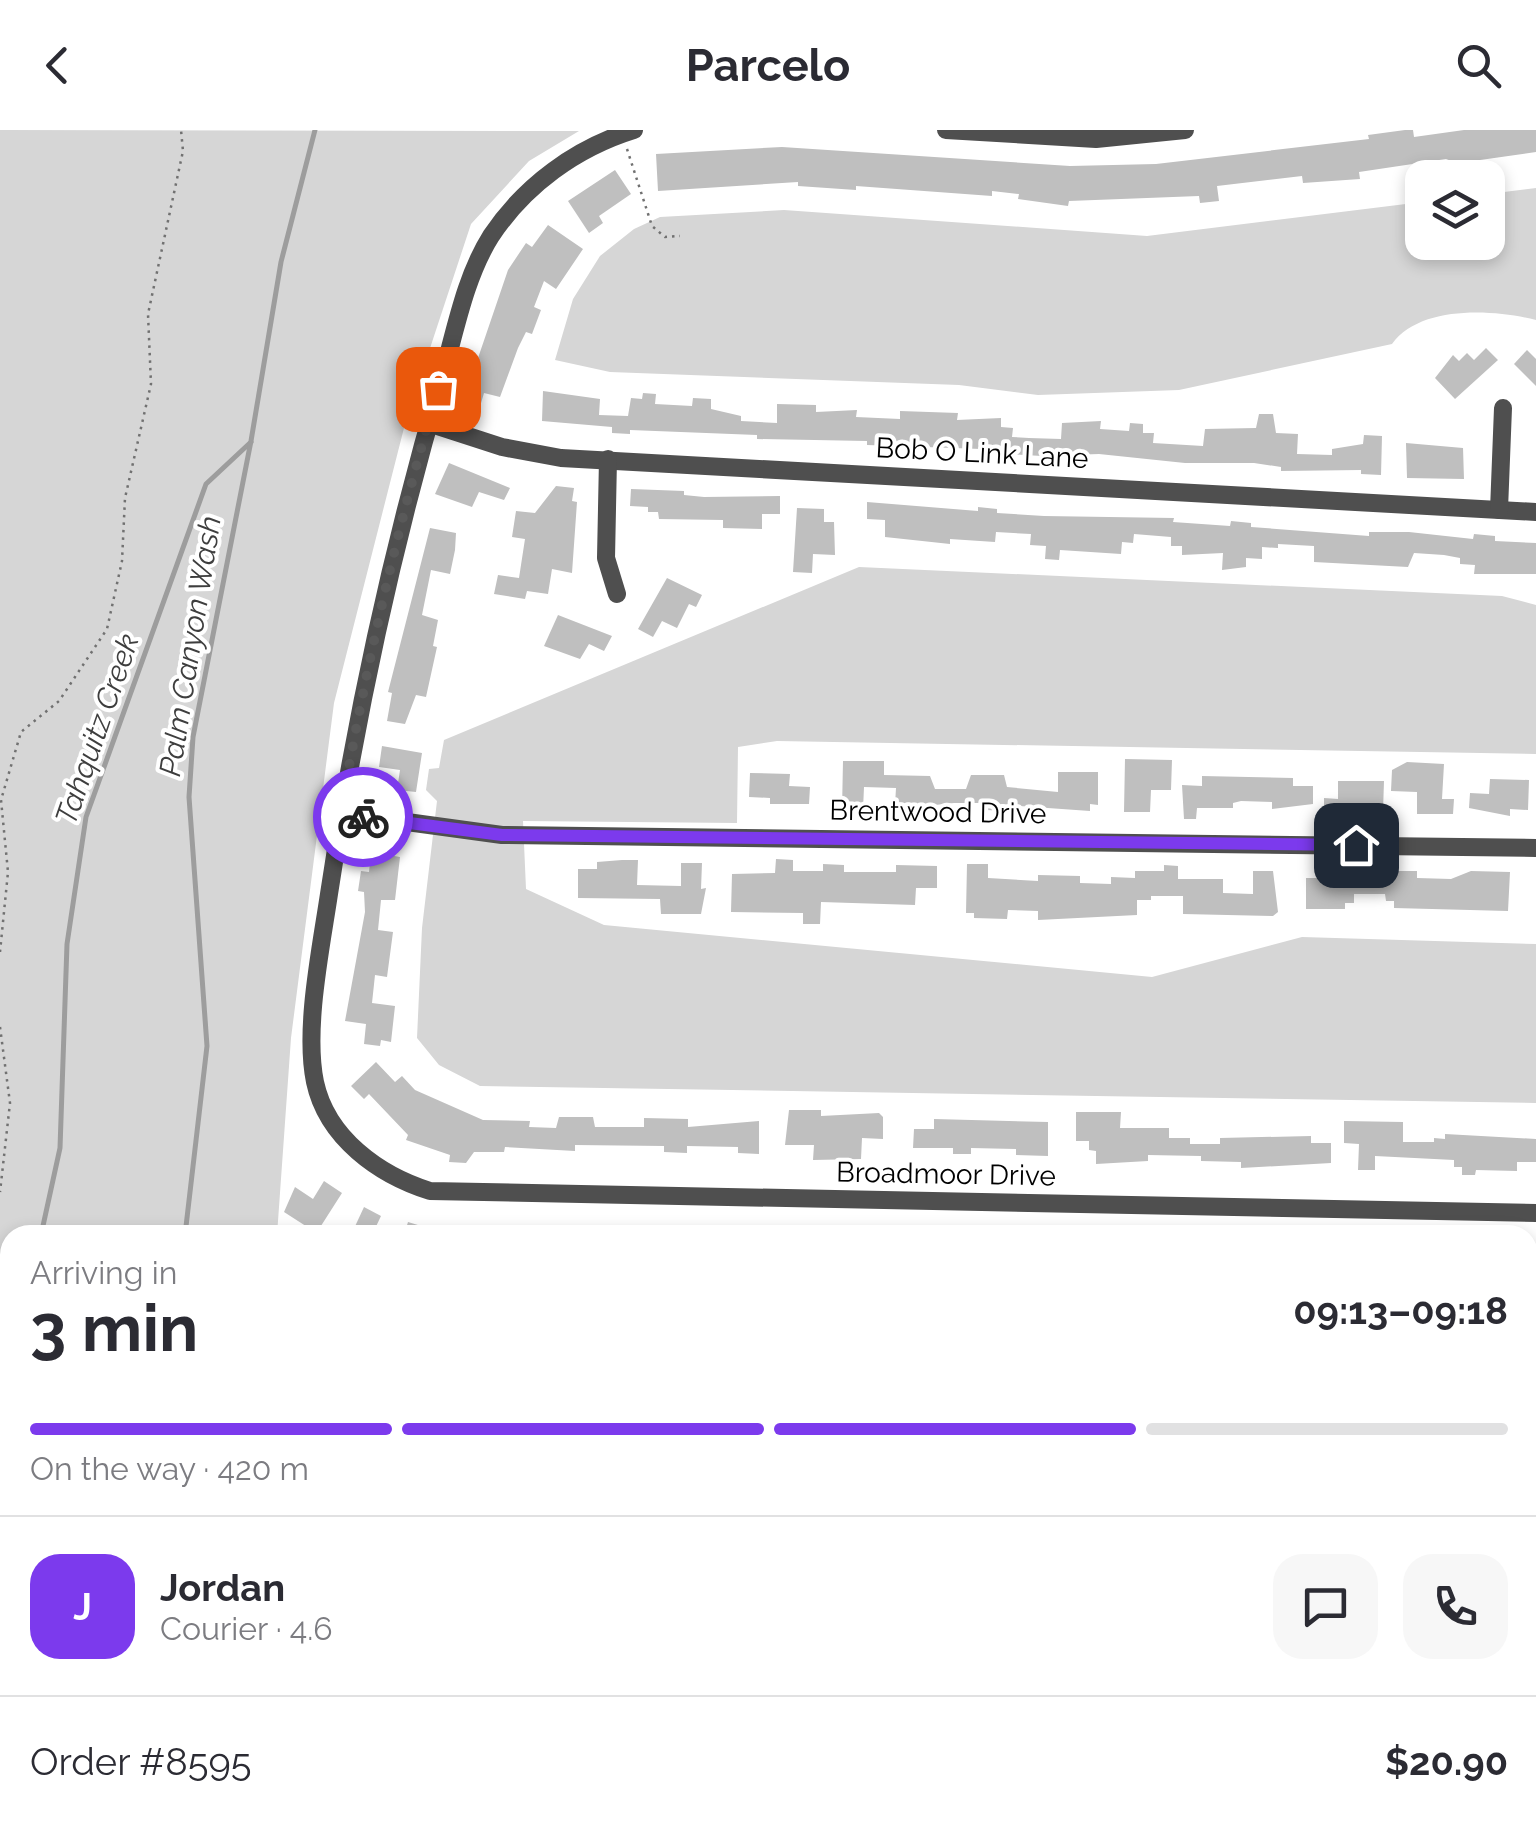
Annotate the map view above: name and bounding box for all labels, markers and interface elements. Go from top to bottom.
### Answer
icon: back [30,38,85,93]
icon: search [1451,38,1506,93]
text: Parcelo [686,39,850,92]
map controls [1405,160,1505,260]
button: layers [1405,160,1505,260]
pin [396,347,481,432]
icon: bag [411,362,466,417]
street label: Bob O Link Lane [875,431,1089,475]
water label: Palm Canyon Wash [152,513,228,779]
water label: Tahquitz Creek [48,629,146,829]
courier [313,767,413,867]
icon: bike [336,790,391,845]
street label: Brentwood Drive [829,794,1047,830]
pin [1314,803,1399,888]
icon: home [1329,818,1384,873]
street label: Broadmoor Drive [836,1156,1056,1192]
text: Arriving in [30,1254,177,1291]
text: 09:13–09:18 [1293,1288,1508,1333]
text: 3 min [30,1290,198,1366]
text: On the way · 420 m [30,1450,309,1487]
button: chat [1273,1554,1378,1659]
button: phone [1403,1554,1508,1659]
text: Jordan [160,1565,285,1610]
text: J [73,1584,92,1629]
text: Courier · 4.6 [160,1610,333,1647]
text: Order #8595 [30,1739,251,1784]
text: $20.90 [1385,1739,1508,1784]

